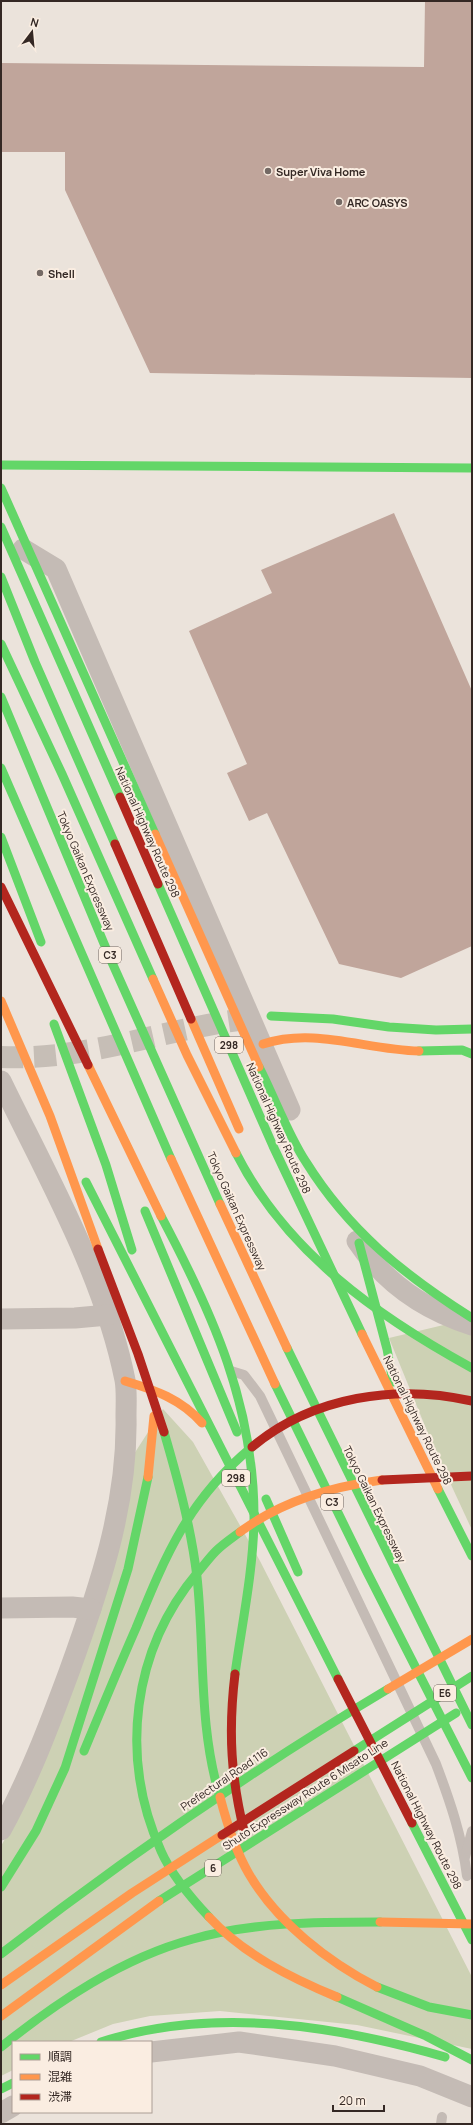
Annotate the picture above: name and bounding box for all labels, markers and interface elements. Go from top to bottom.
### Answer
north arrow [12,12,52,52]
text: N [29,14,41,30]
place label: Super Viva Home [276,164,366,179]
marker: Super Viva Home [263,166,273,176]
place label: ARC OASYS [347,195,407,210]
marker: ARC OASYS [334,197,344,207]
place label: Shell [48,266,75,281]
marker: Shell [35,268,45,278]
street label: National Highway Route 298 [112,764,184,900]
street label: Tokyo Gaikan Expressway [54,809,118,933]
road number: C3 [99,947,121,963]
road number: 298 [215,1037,243,1053]
street label: National Highway Route 298 [243,1060,315,1196]
street label: Tokyo Gaikan Expressway [204,1149,270,1273]
street label: National Highway Route 298 [380,1353,456,1487]
street label: Tokyo Gaikan Expressway [340,1443,410,1565]
road number: 298 [222,1470,250,1486]
road number: C3 [321,1494,343,1510]
road number: E6 [434,1685,456,1701]
street label: Shuto Expressway Route 6 Misato Line [219,1734,391,1853]
street label: Prefectural Road 116 [177,1744,271,1814]
street label: National Highway Route 298 [388,1758,466,1892]
road number: 6 [205,1860,221,1876]
legend [12,2041,152,2113]
text: 順調 [48,2048,72,2065]
text: 混雑 [48,2068,72,2085]
scale bar [333,2087,384,2113]
text: 渋滞 [48,2088,72,2105]
text: 20 m [339,2092,366,2109]

